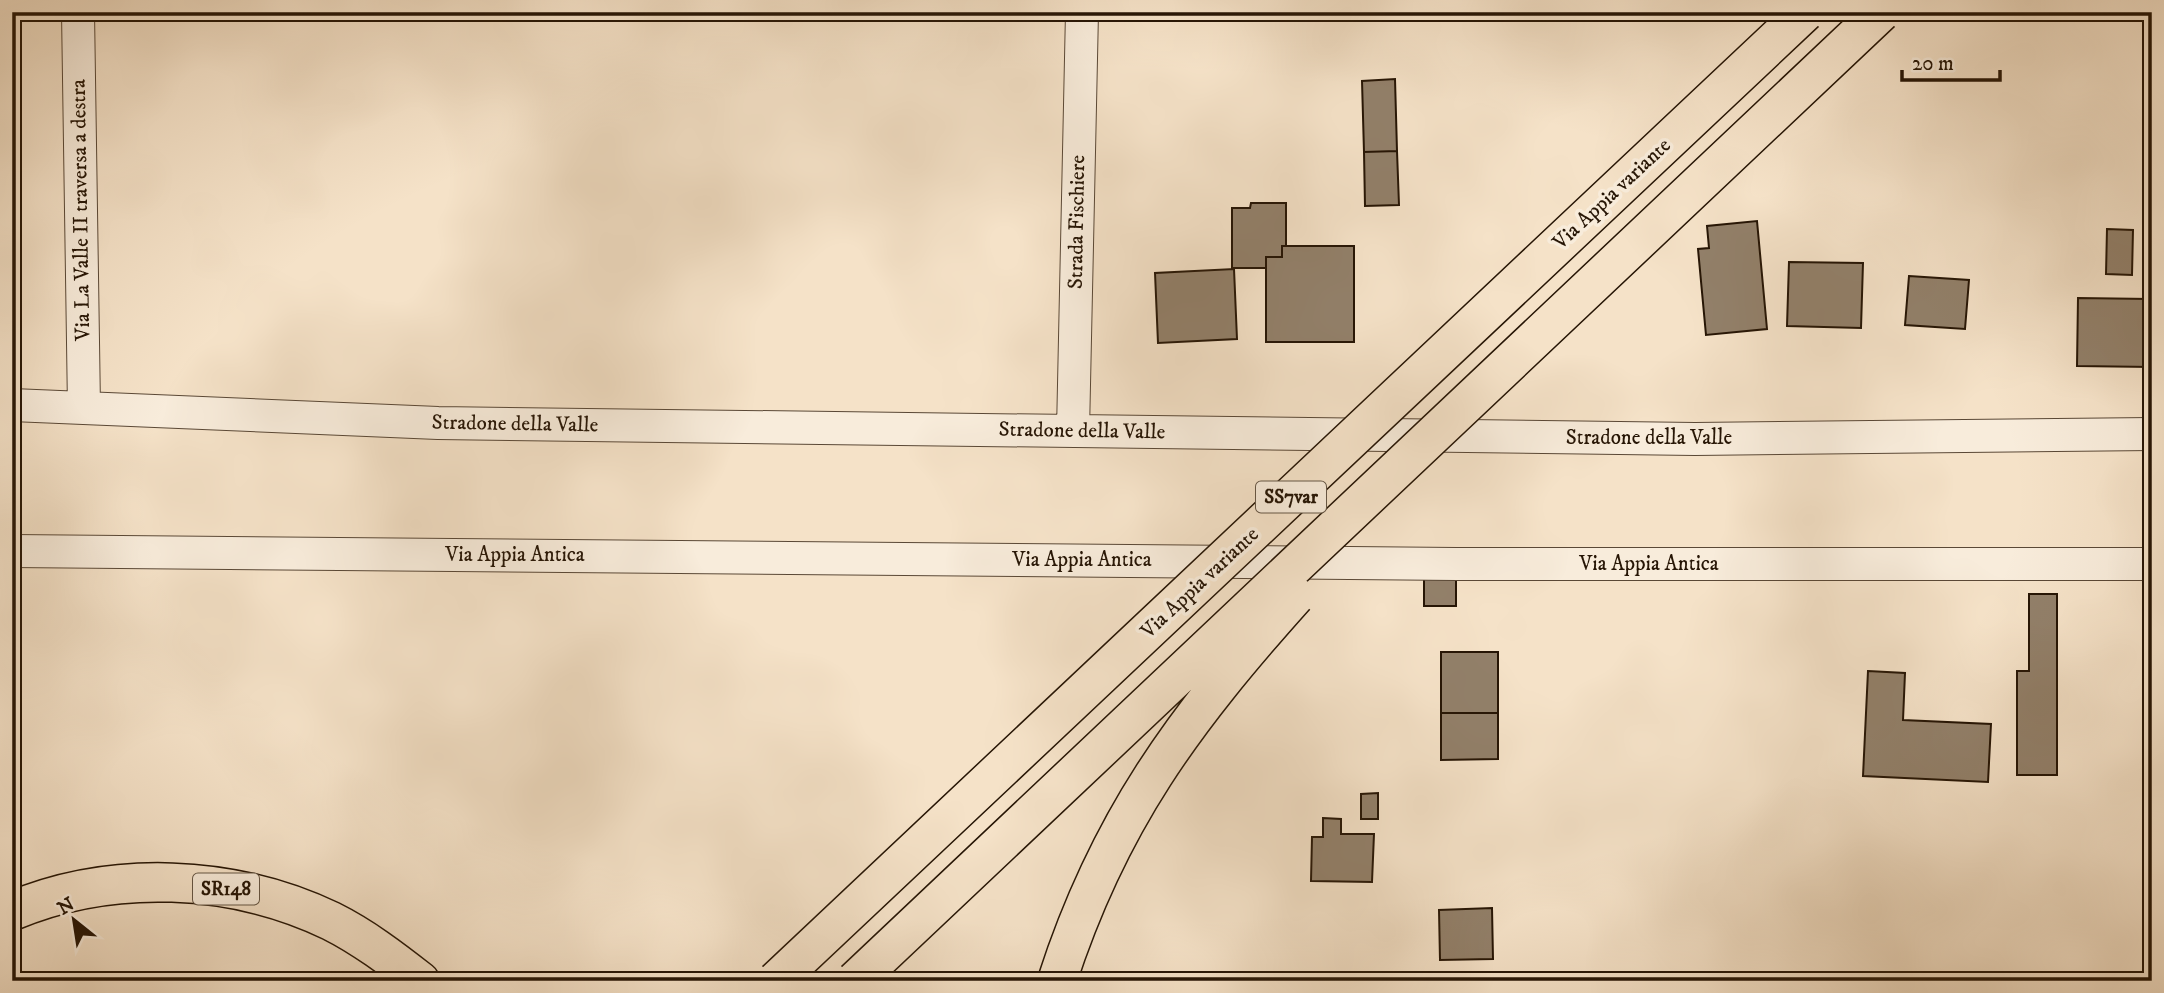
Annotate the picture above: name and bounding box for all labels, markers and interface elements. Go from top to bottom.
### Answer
scale bar [1902,38,2000,82]
text: 20 m [1912,51,1954,77]
street label: Via La Valle II traversa a destra [66,79,96,342]
street label: Via Appia variante [1547,133,1677,256]
street label: Strada Fischiere [1063,154,1091,289]
street label: Stradone della Valle [431,410,599,438]
street label: Stradone della Valle [998,417,1166,445]
street label: Stradone della Valle [1566,425,1733,451]
road number: SS7var [1256,482,1326,512]
street label: Via Appia variante [1135,522,1265,645]
street label: Via Appia Antica [444,542,585,568]
street label: Via Appia Antica [1011,547,1152,573]
street label: Via Appia Antica [1578,551,1719,577]
road number: SR148 [193,874,259,904]
north arrow [38,884,108,954]
text: N [54,893,79,920]

